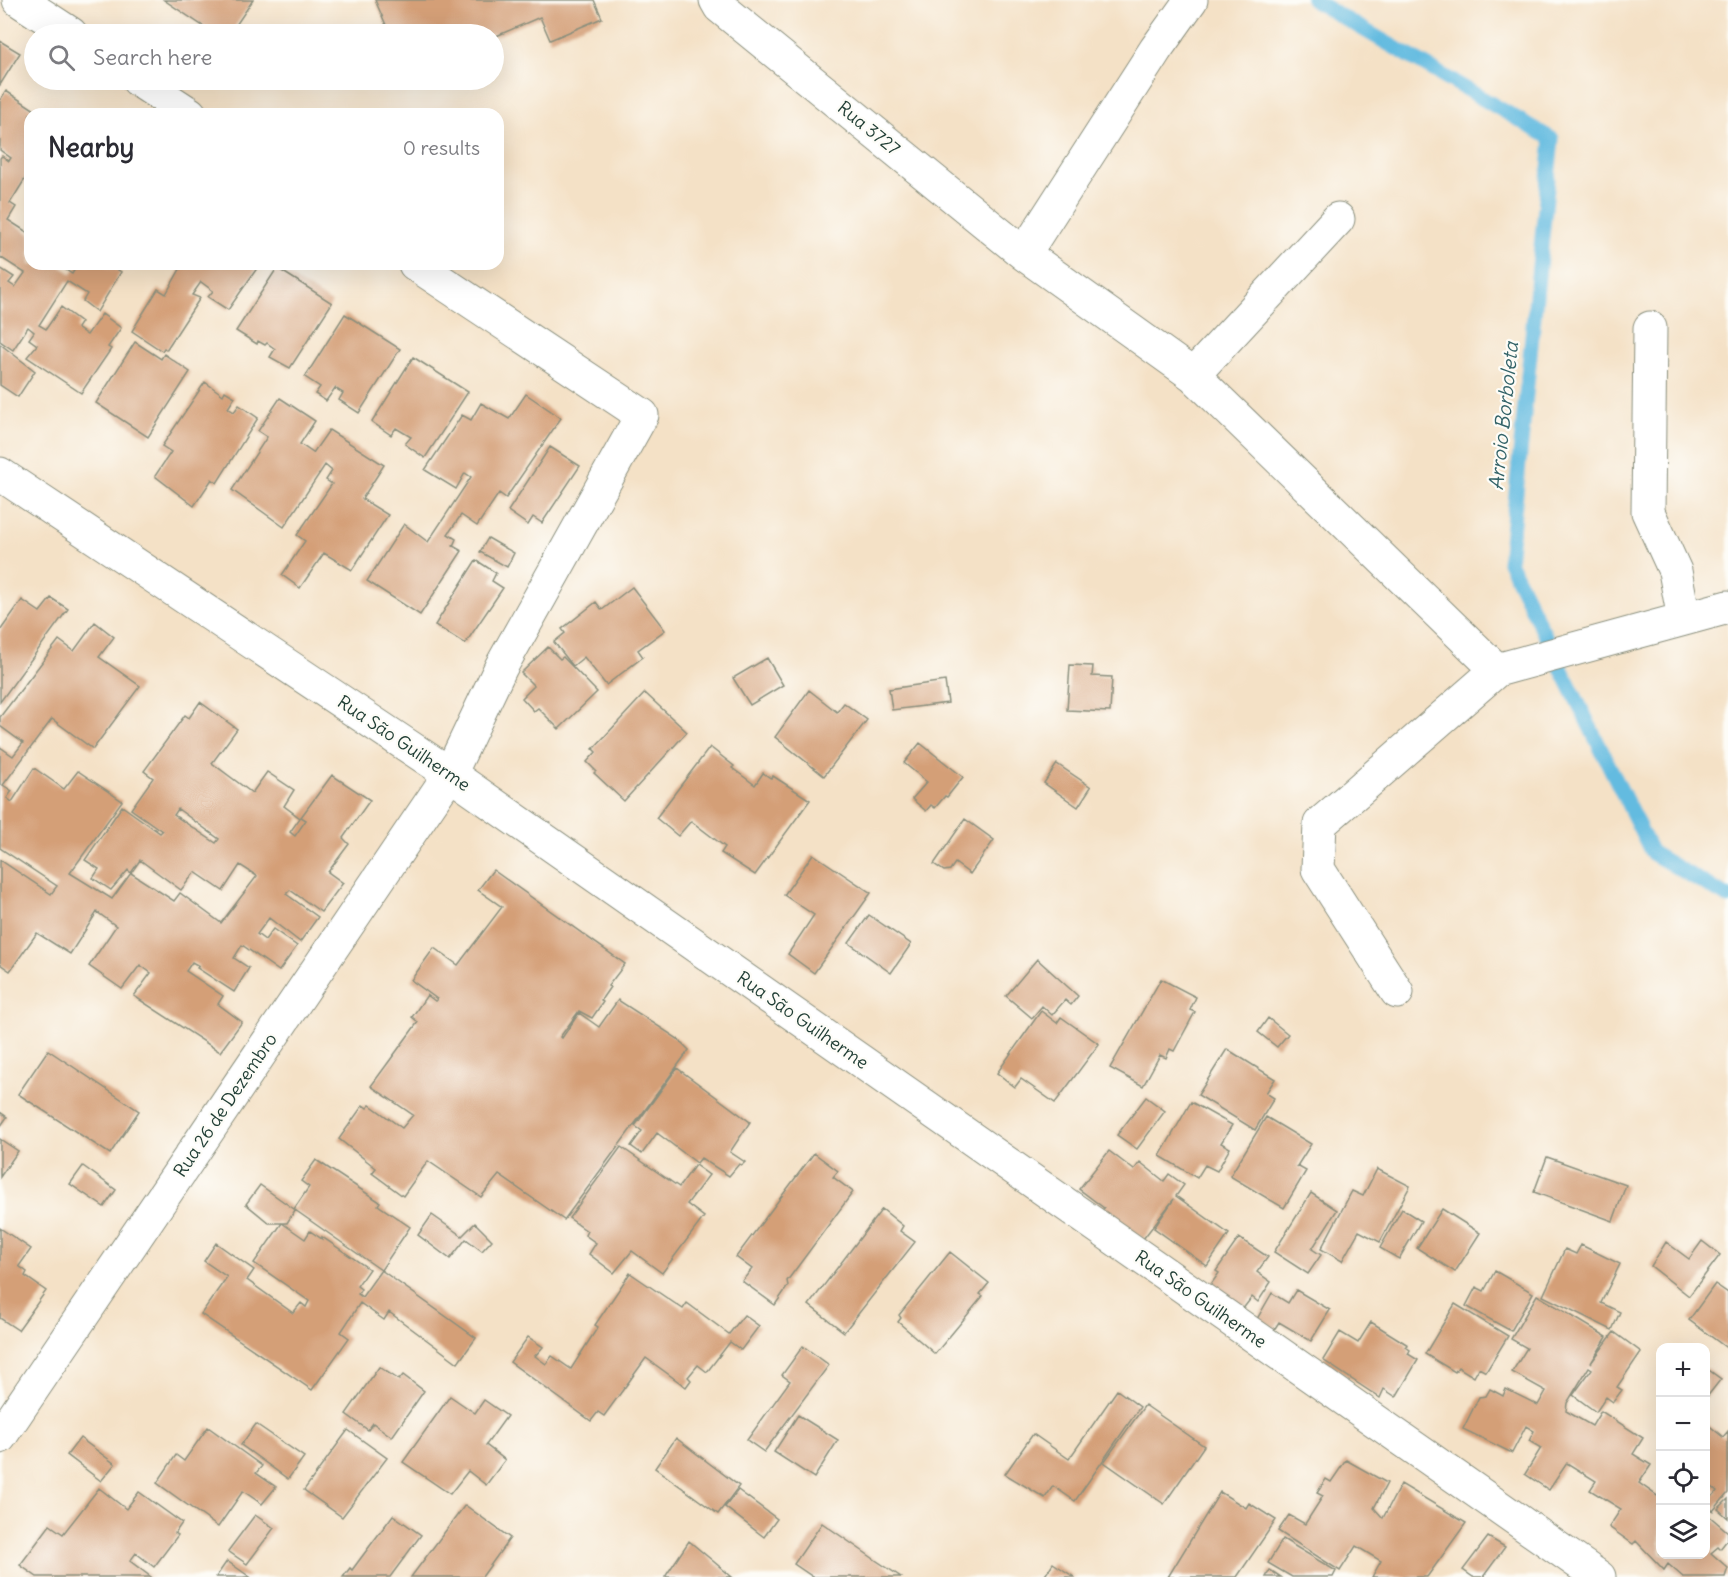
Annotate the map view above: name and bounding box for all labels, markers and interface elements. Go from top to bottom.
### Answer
search box [24,24,504,90]
icon: search [45,41,78,74]
text: Search here [93,43,212,71]
street label: Rua 3727 [833,96,905,160]
text: Nearby [48,131,134,164]
text: 0 results [403,135,480,160]
water label: Arroio Borboleta [1483,339,1523,491]
street label: Rua São Guilherme [333,690,475,796]
street label: Rua São Guilherme [733,966,873,1074]
street label: Rua 26 de Dezembro [168,1029,282,1181]
street label: Rua São Guilherme [1131,1245,1271,1353]
map controls [1656,1343,1710,1559]
button: + [1656,1343,1710,1397]
button: − [1656,1397,1710,1451]
button: locate [1656,1451,1710,1505]
button: layers [1656,1505,1710,1559]

